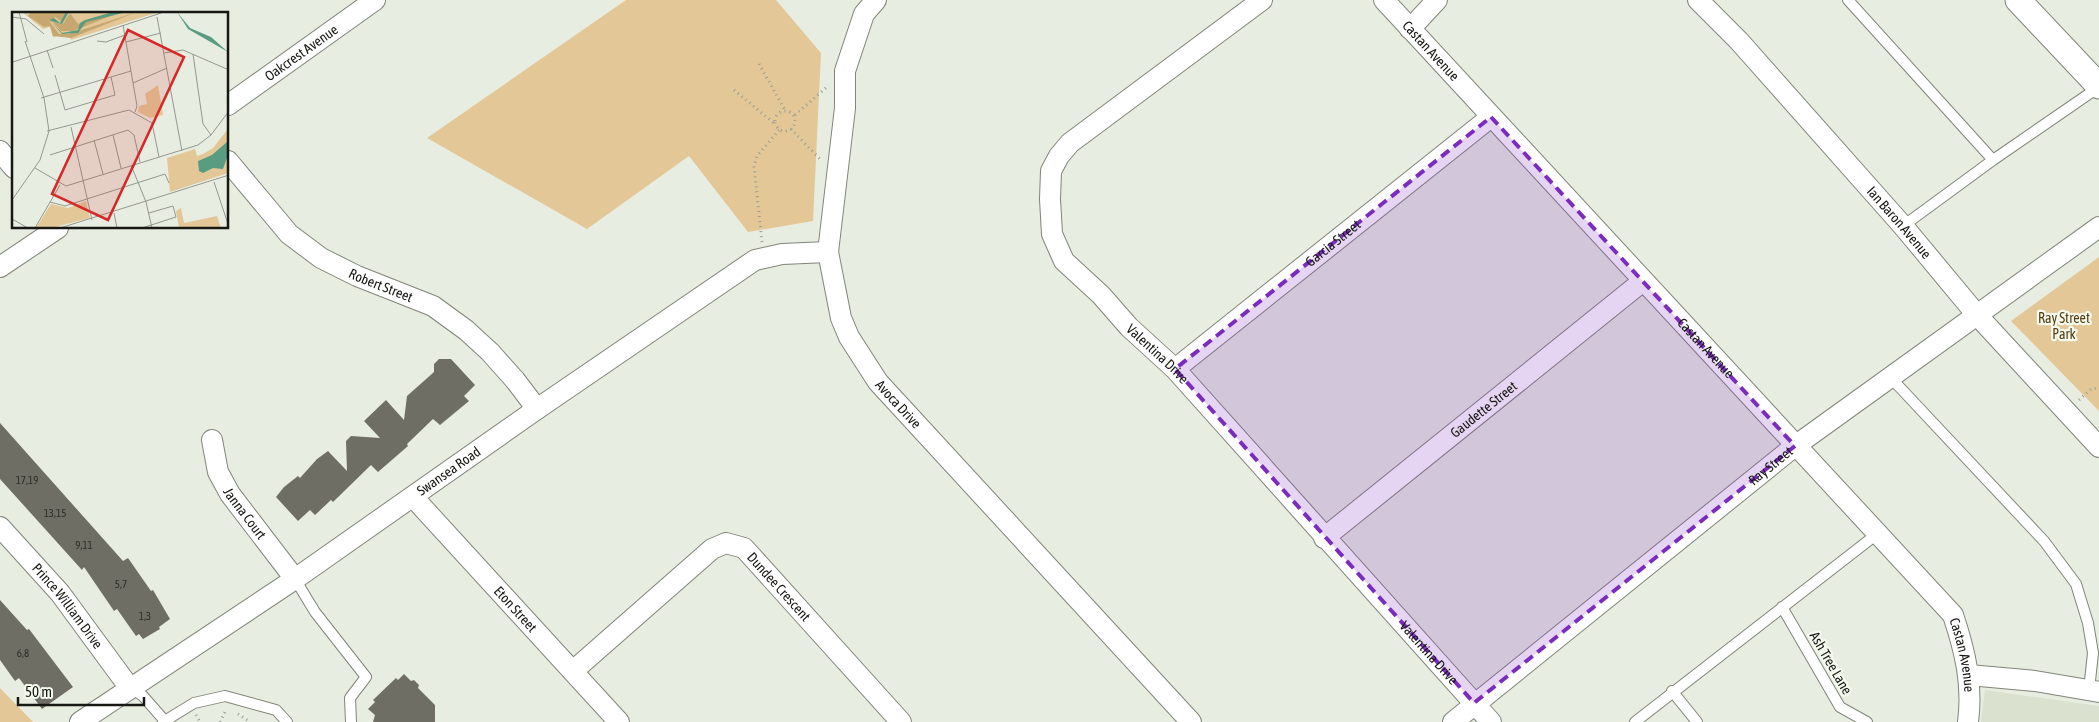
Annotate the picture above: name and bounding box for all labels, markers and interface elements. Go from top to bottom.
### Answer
inset map [12,12,229,229]
street label: Castan Avenue [1399,17,1462,84]
street label: Oakcrest Avenue [262,21,341,84]
street label: Ian Baron Avenue [1864,183,1935,262]
street label: Garcia Street [1302,216,1364,270]
street label: Robert Street [346,265,415,305]
park label: Ray Street Park [2038,310,2090,342]
street label: Castan Avenue [1674,315,1738,381]
street label: Valentina Drive [1123,321,1192,387]
street label: Avoca Drive [872,377,925,432]
street label: Gaudette Street [1447,378,1520,441]
street label: Swansea Road [414,443,483,499]
street label: Ray Street [1745,443,1796,488]
house number: 17,19 [16,474,38,486]
street label: Janna Court [220,485,270,542]
house number: 13,15 [44,507,66,519]
house number: 9,11 [75,539,93,551]
street label: Dundee Crescent [744,549,814,624]
street label: Prince William Drive [29,560,106,652]
house number: 5,7 [115,578,127,590]
street label: Eton Street [491,583,540,635]
house number: 1,3 [139,610,151,622]
street label: Castan Avenue [1946,616,1977,693]
street label: Valentina Drive [1397,618,1461,688]
street label: Ash Tree Lane [1807,629,1855,697]
house number: 6,8 [17,647,29,659]
scale bar [18,674,144,706]
text: 50 m [25,683,52,700]

